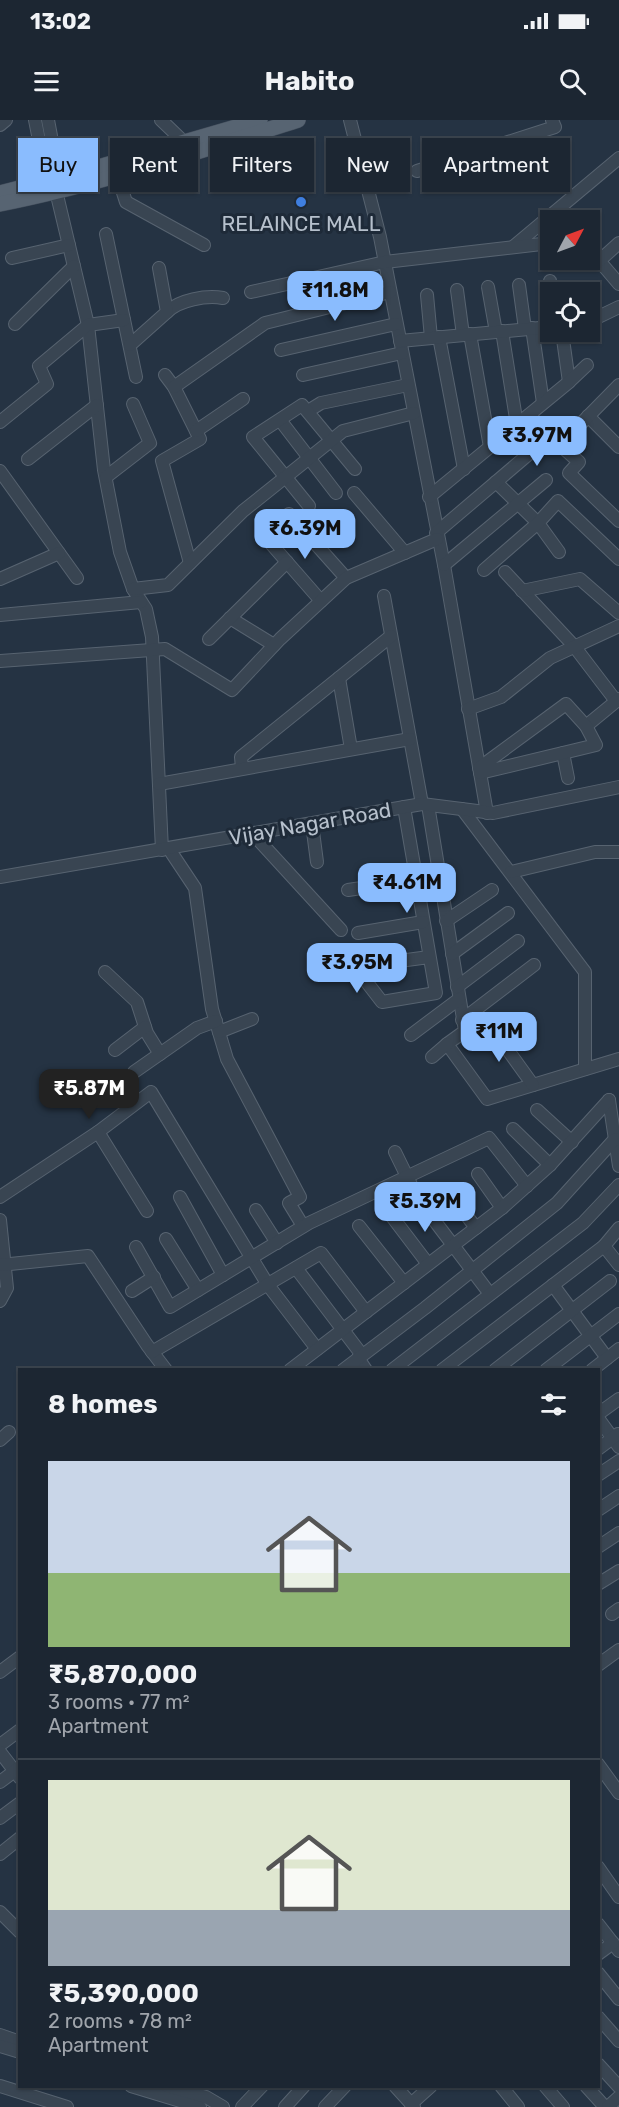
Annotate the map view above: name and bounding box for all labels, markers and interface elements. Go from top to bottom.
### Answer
text: 13:02 [30,8,91,35]
icon: menu [30,65,63,98]
text: Habito [265,65,354,97]
icon: search [556,65,589,98]
chip: Buy [18,138,98,192]
chip: Rent [110,138,198,192]
chip: Filters [210,138,314,192]
chip: New [326,138,410,192]
chip: Apartment [422,138,570,192]
marker: RELAINCE MALL [294,195,308,209]
north arrow [540,210,600,270]
map controls [540,210,600,342]
place label: RELAINCE MALL [222,211,381,236]
pin: ₹11.8M [286,271,384,322]
text: ₹11.8M [301,278,369,302]
button: locate [540,282,600,342]
pin: ₹3.97M [488,416,586,467]
text: ₹3.97M [502,423,572,447]
pin: ₹6.39M [256,509,354,560]
text: ₹6.39M [268,516,342,540]
street label: Vijay Nagar Road [227,797,393,850]
pin: ₹4.61M [358,863,456,914]
text: ₹4.61M [372,870,442,894]
pin: ₹3.95M [308,943,406,994]
text: ₹3.95M [321,950,393,974]
pin: ₹11M [463,1012,535,1063]
text: ₹11M [475,1019,523,1043]
pin: ₹5.87M [40,1069,138,1120]
text: ₹5.87M [53,1076,125,1100]
pin: ₹5.39M [376,1182,474,1233]
text: ₹5.39M [388,1189,462,1213]
icon: filters [537,1388,570,1421]
text: 8 homes [48,1389,158,1420]
icon: home [255,1500,363,1608]
text: ₹5,870,000 [48,1659,197,1690]
text: 3 rooms · 77 m² [48,1690,190,1714]
text: Apartment [48,1714,149,1738]
icon: home [255,1819,363,1927]
text: ₹5,390,000 [48,1978,199,2009]
text: 2 rooms · 78 m² [48,2009,192,2033]
text: Apartment [48,2033,149,2057]

